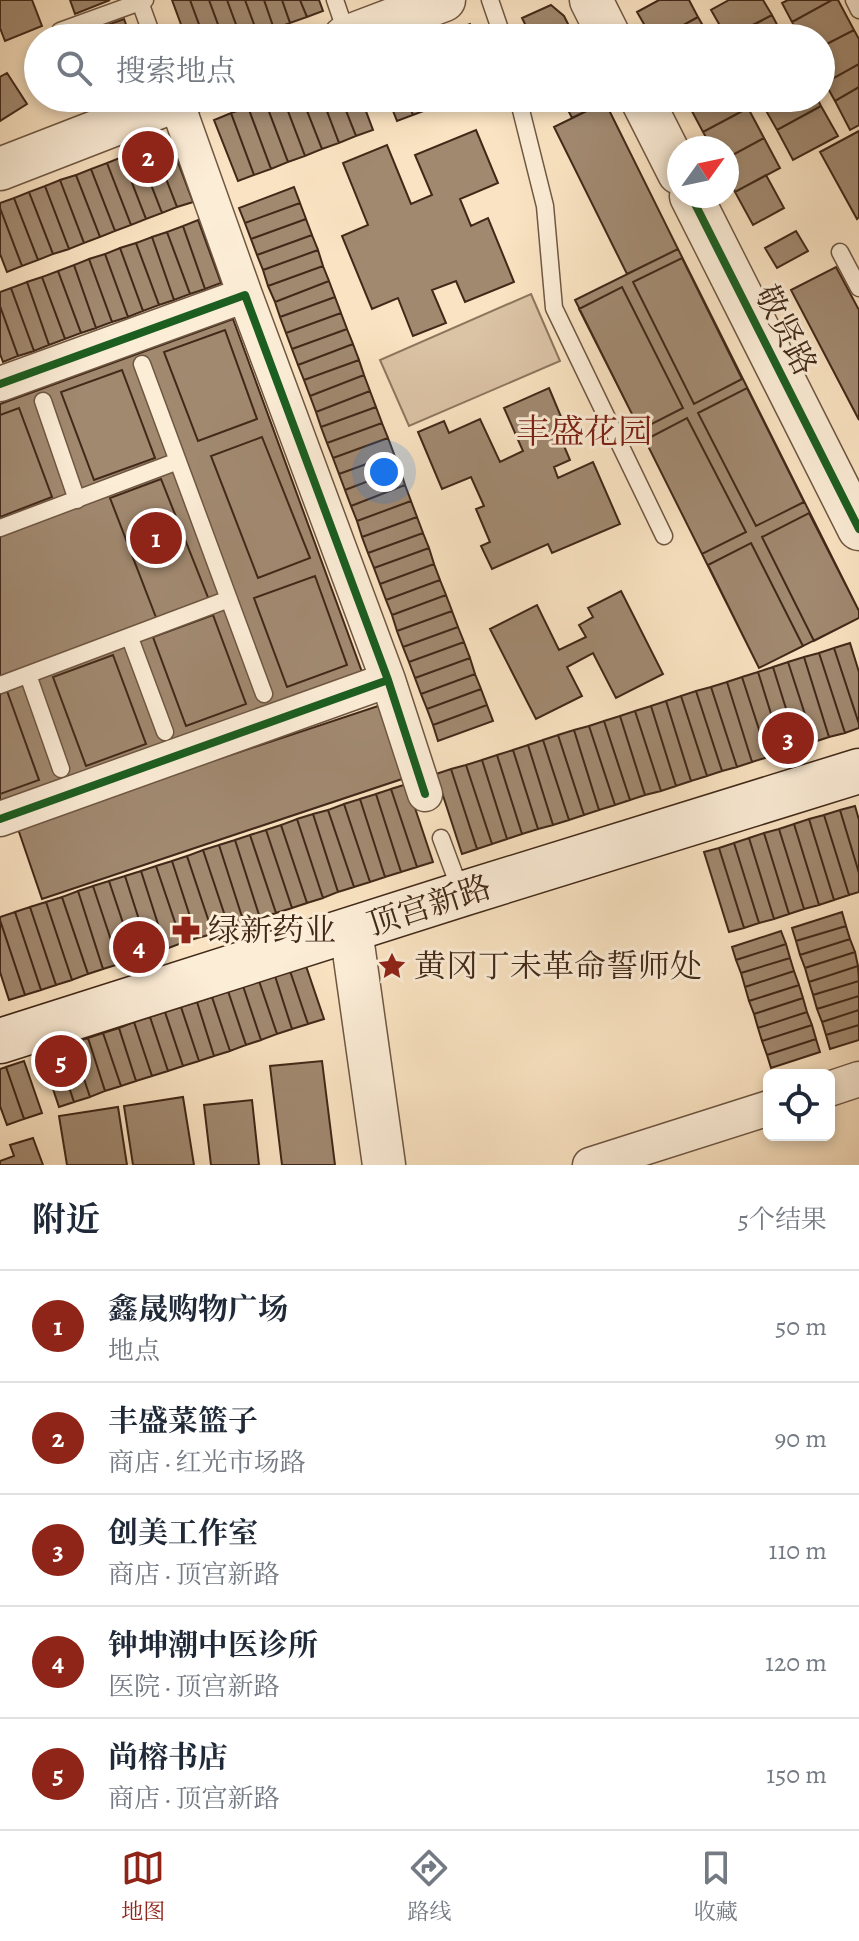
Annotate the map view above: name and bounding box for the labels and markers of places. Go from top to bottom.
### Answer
pin: 2 [122,127,174,187]
pin: 1 [130,508,182,568]
pin: 3 [762,708,814,768]
place label: 绿新药业 [208,908,336,952]
pharmacy icon: 绿新药业 [171,915,201,945]
pin: 4 [113,917,165,977]
place label: 黄冈丁未革命誓师处 [414,944,702,988]
place icon: 黄冈丁未革命誓师处 [377,951,407,981]
pin: 5 [35,1031,87,1091]

